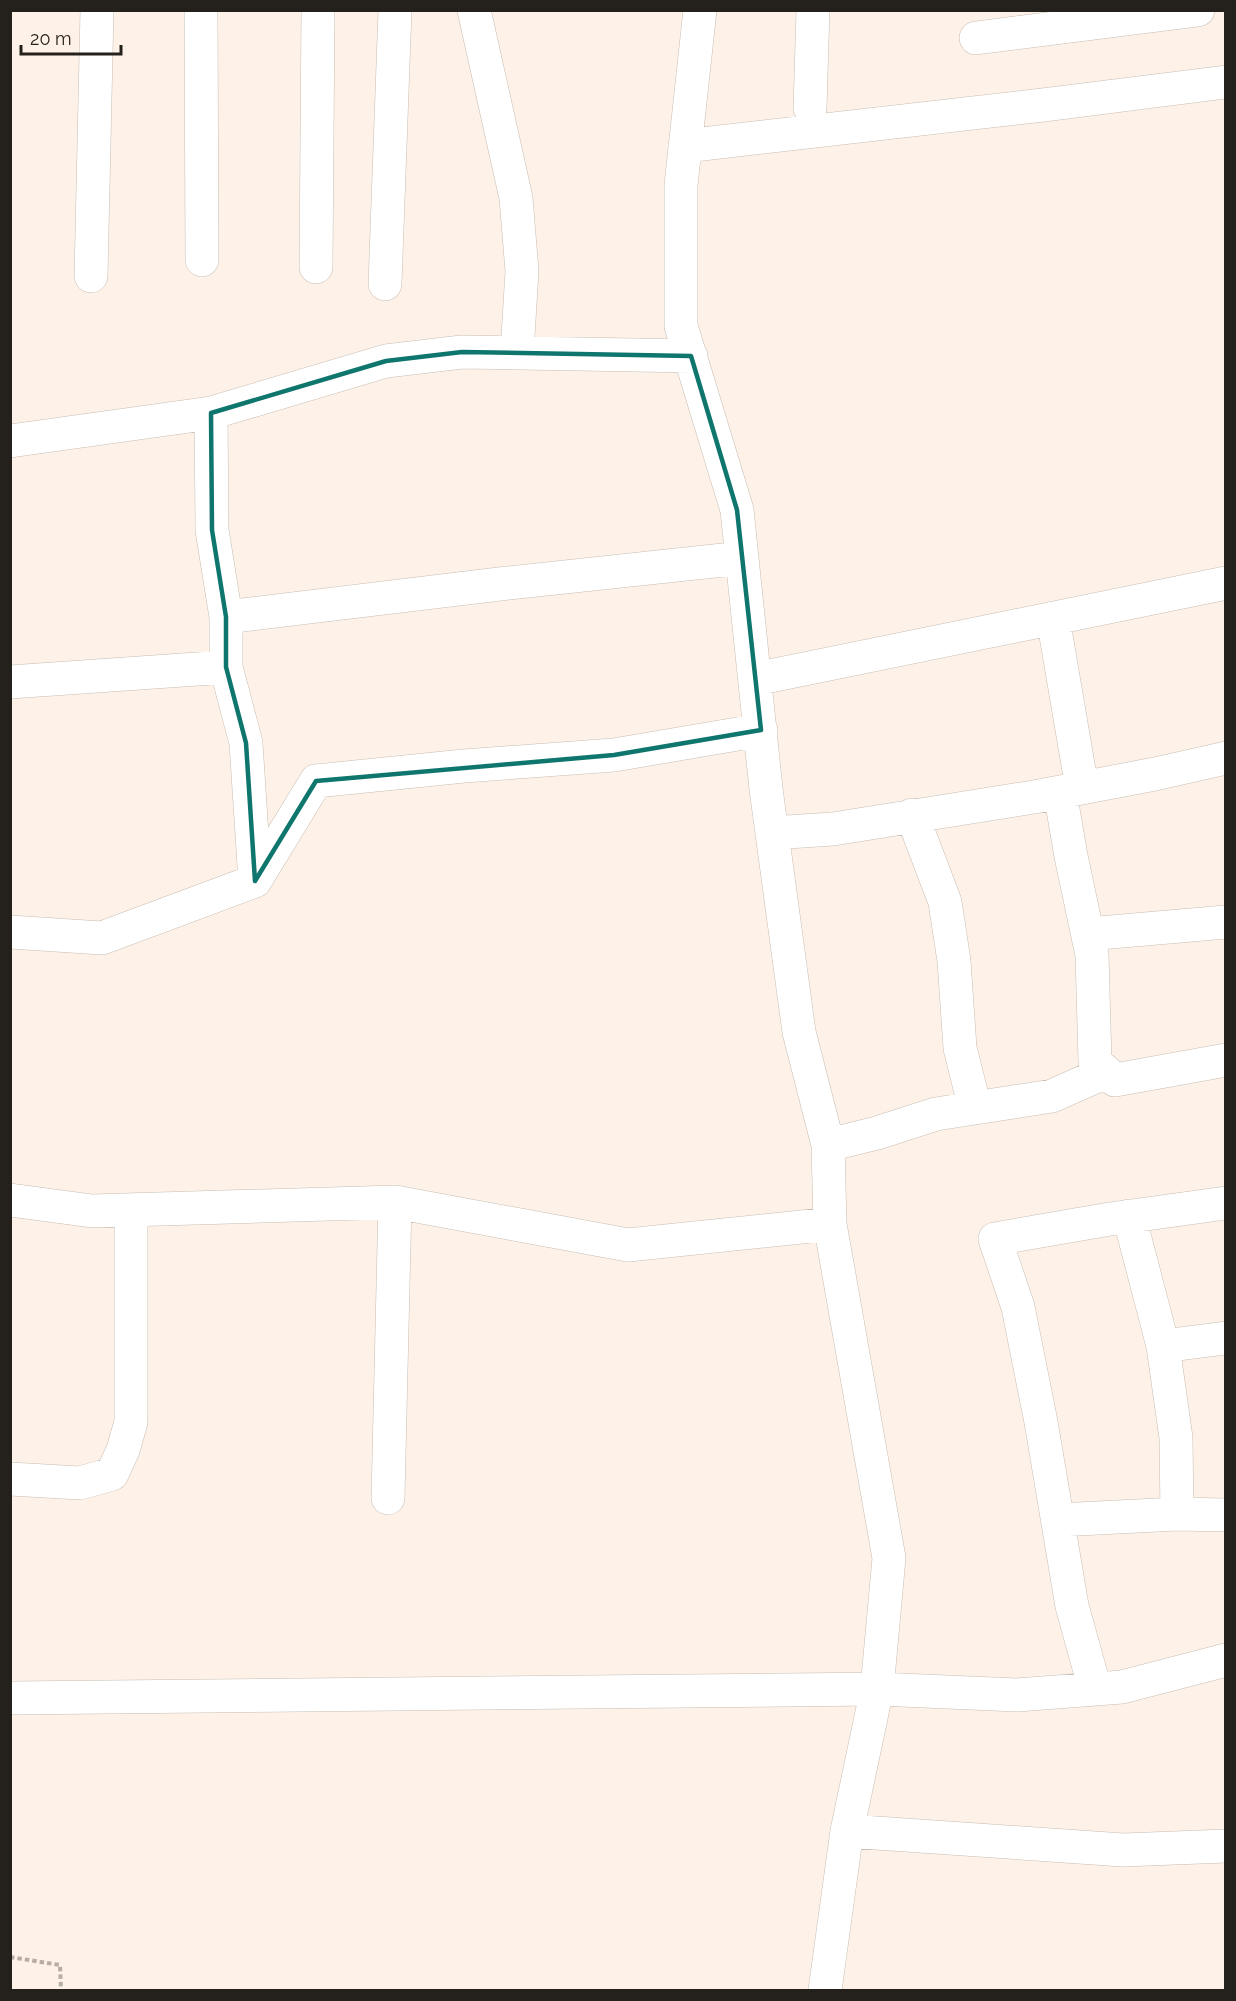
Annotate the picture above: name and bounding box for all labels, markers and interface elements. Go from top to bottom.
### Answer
scale bar [21,18,122,56]
text: 20 m [30,28,72,49]

